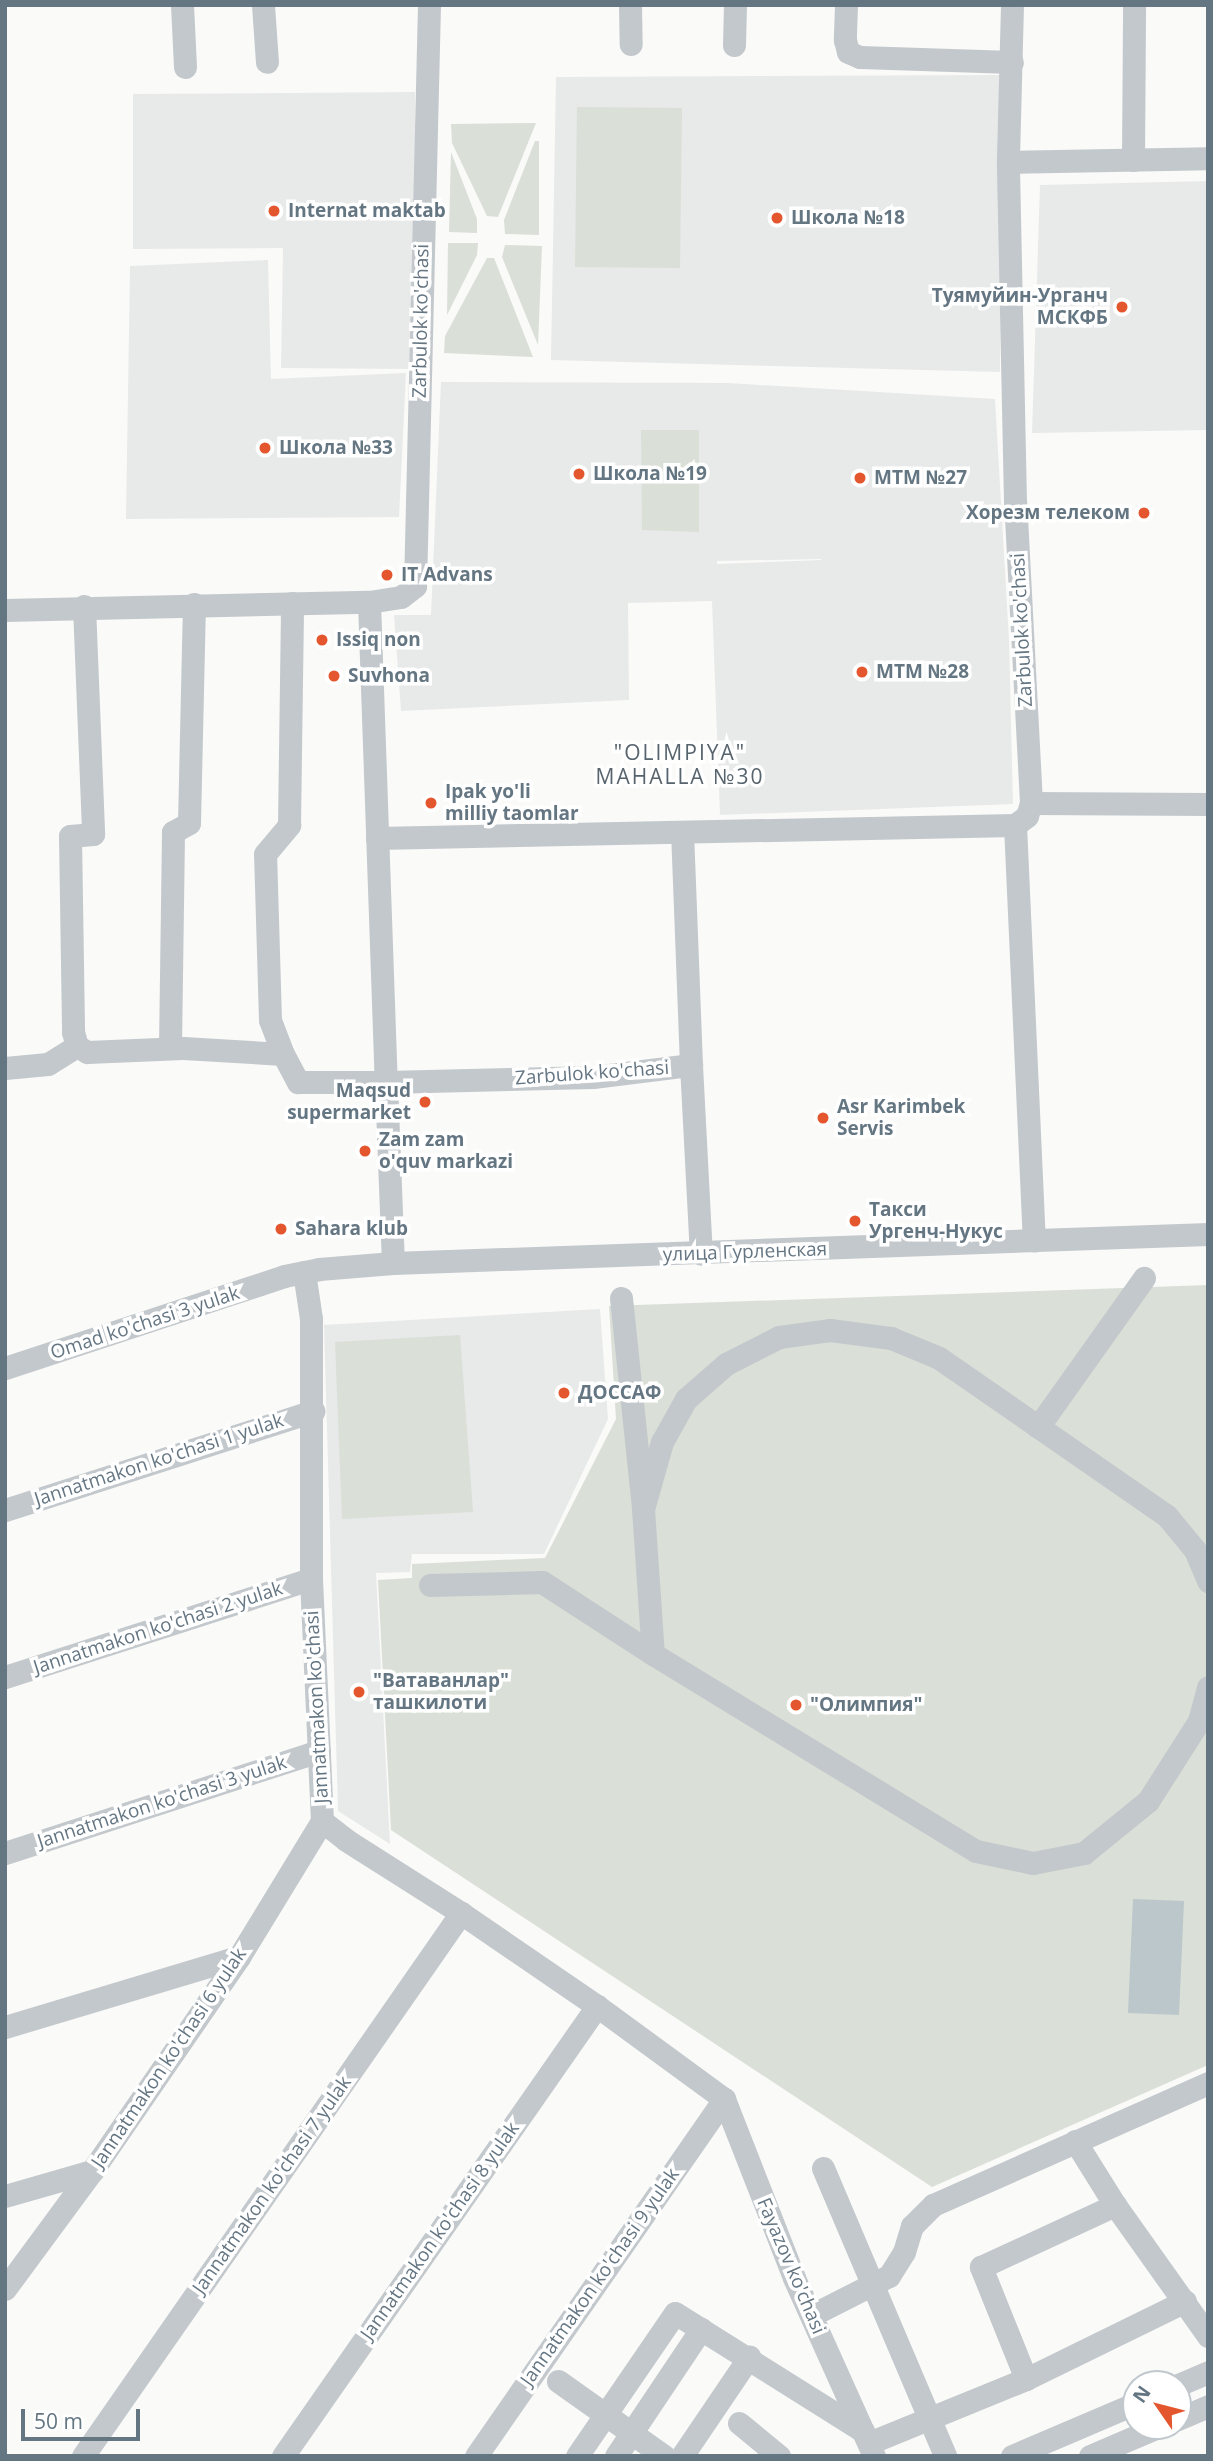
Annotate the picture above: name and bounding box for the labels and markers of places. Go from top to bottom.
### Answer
place label: Internat maktab [288,200,446,222]
marker: Internat maktab [266,203,282,219]
place label: Школа №18 [791,207,905,229]
marker: Школа №18 [769,210,785,226]
place label: Туямуйин-Урганч МСКФБ [932,285,1108,329]
marker: Туямуйин-Урганч МСКФБ [1114,299,1130,315]
place label: Школа №33 [279,437,393,459]
marker: Школа №33 [257,440,273,456]
place label: Школа №19 [593,463,707,485]
marker: Школа №19 [571,466,587,482]
place label: MTM №27 [874,467,967,489]
marker: MTM №27 [852,470,868,486]
place label: Хорезм телеком [966,502,1130,524]
marker: Хорезм телеком [1136,505,1152,521]
place label: IT Advans [401,564,493,586]
marker: IT Advans [379,567,395,583]
place label: Issiq non [336,629,421,651]
marker: Issiq non [314,632,330,648]
place label: MTM №28 [876,661,969,683]
marker: MTM №28 [854,664,870,680]
place label: Suvhona [348,665,430,687]
marker: Suvhona [326,668,342,684]
place label: Ipak yo'li milliy taomlar [445,781,579,825]
marker: Ipak yo'li milliy taomlar [423,795,439,811]
place label: Maqsud supermarket [287,1080,411,1124]
marker: Maqsud supermarket [417,1094,433,1110]
place label: Asr Karimbek Servis [837,1096,965,1140]
marker: Asr Karimbek Servis [815,1110,831,1126]
place label: Zam zam o'quv markazi [379,1129,513,1173]
marker: Zam zam o'quv markazi [357,1143,373,1159]
place label: Такси Ургенч-Нукус [869,1199,1003,1243]
marker: Такси Ургенч-Нукус [847,1213,863,1229]
place label: Sahara klub [295,1218,408,1240]
marker: Sahara klub [273,1221,289,1237]
place label: ДОССАФ [578,1382,661,1404]
marker: ДОССАФ [556,1385,572,1401]
place label: "Ватаванлар" ташкилоти [373,1670,509,1714]
marker: "Ватаванлар" ташкилоти [351,1684,367,1700]
place label: "Олимпия" [810,1694,922,1716]
marker: "Олимпия" [788,1697,804,1713]

